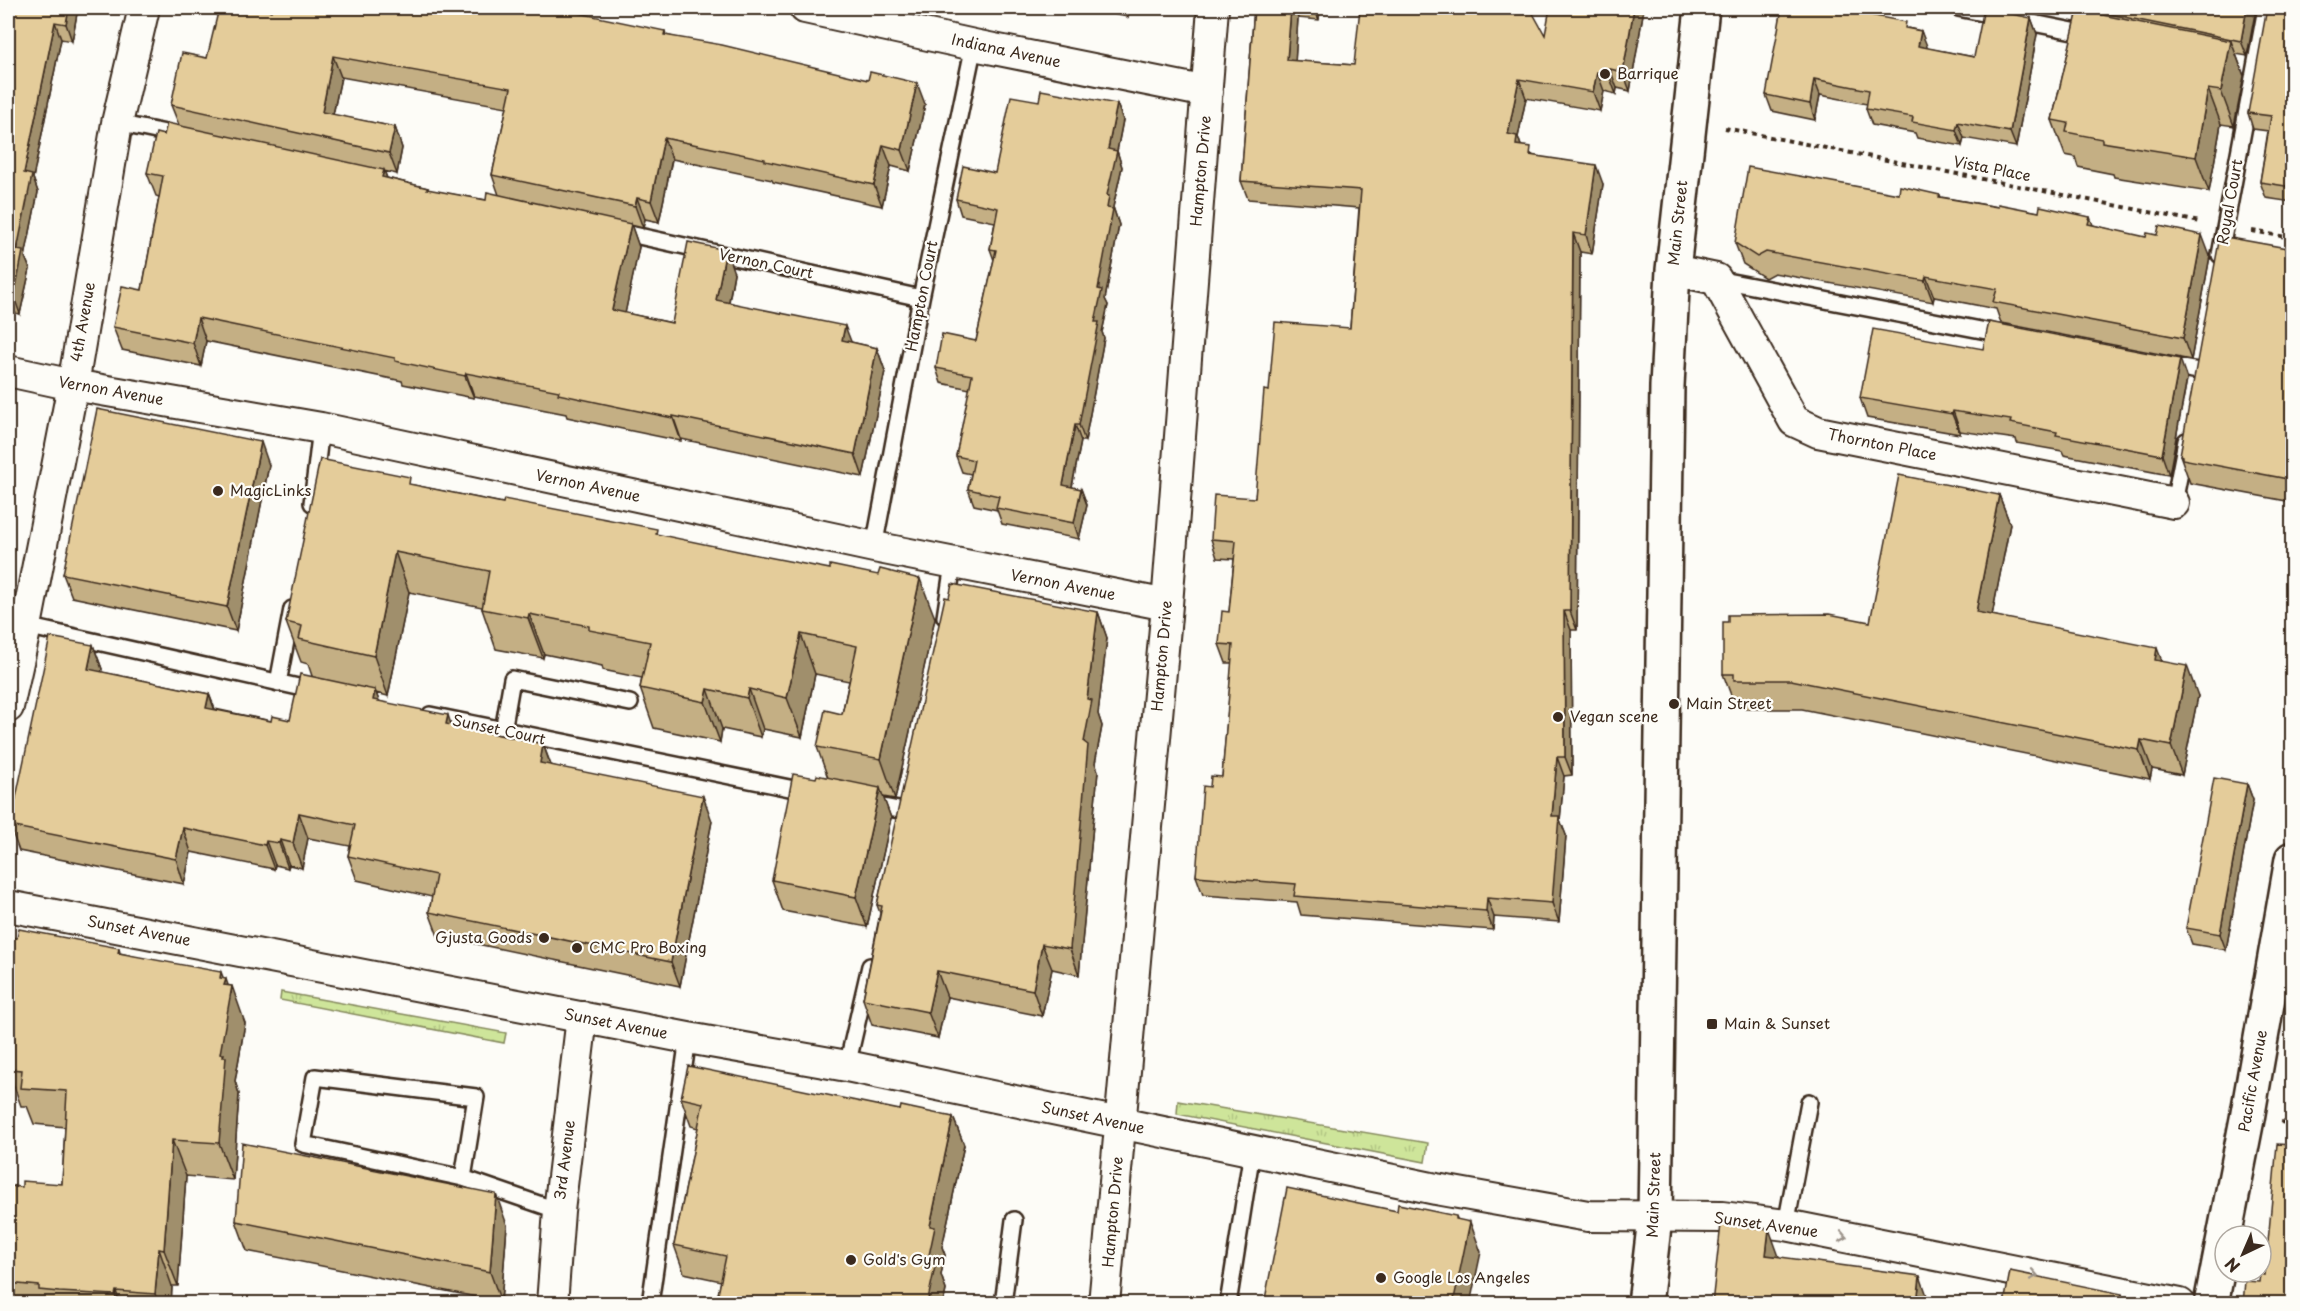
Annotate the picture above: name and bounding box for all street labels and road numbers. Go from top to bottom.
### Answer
street label: Indiana Avenue [949,27,1063,72]
street label: Hampton Drive [1183,115,1216,227]
street label: Vista Place [1952,149,2033,186]
street label: Royal Court [2210,157,2247,246]
street label: Main Street [1661,179,1692,267]
street label: Hampton Court [899,238,943,353]
street label: Vernon Court [717,241,816,284]
street label: 4th Avenue [63,280,100,363]
street label: Vernon Avenue [57,369,166,410]
street label: Thornton Place [1826,422,1939,465]
street label: Vernon Avenue [534,462,643,507]
street label: Vernon Avenue [1009,562,1118,605]
street label: Hampton Drive [1144,600,1177,712]
street label: Sunset Court [451,707,548,750]
street label: Sunset Avenue [86,908,193,951]
street label: Sunset Avenue [563,1001,670,1044]
street label: Pacific Avenue [2231,1028,2272,1134]
street label: Sunset Avenue [1040,1094,1147,1139]
street label: 3rd Avenue [547,1119,580,1201]
street label: Main Street [1640,1152,1665,1238]
street label: Hampton Drive [1095,1156,1128,1268]
street label: Sunset Avenue [1713,1205,1820,1242]

